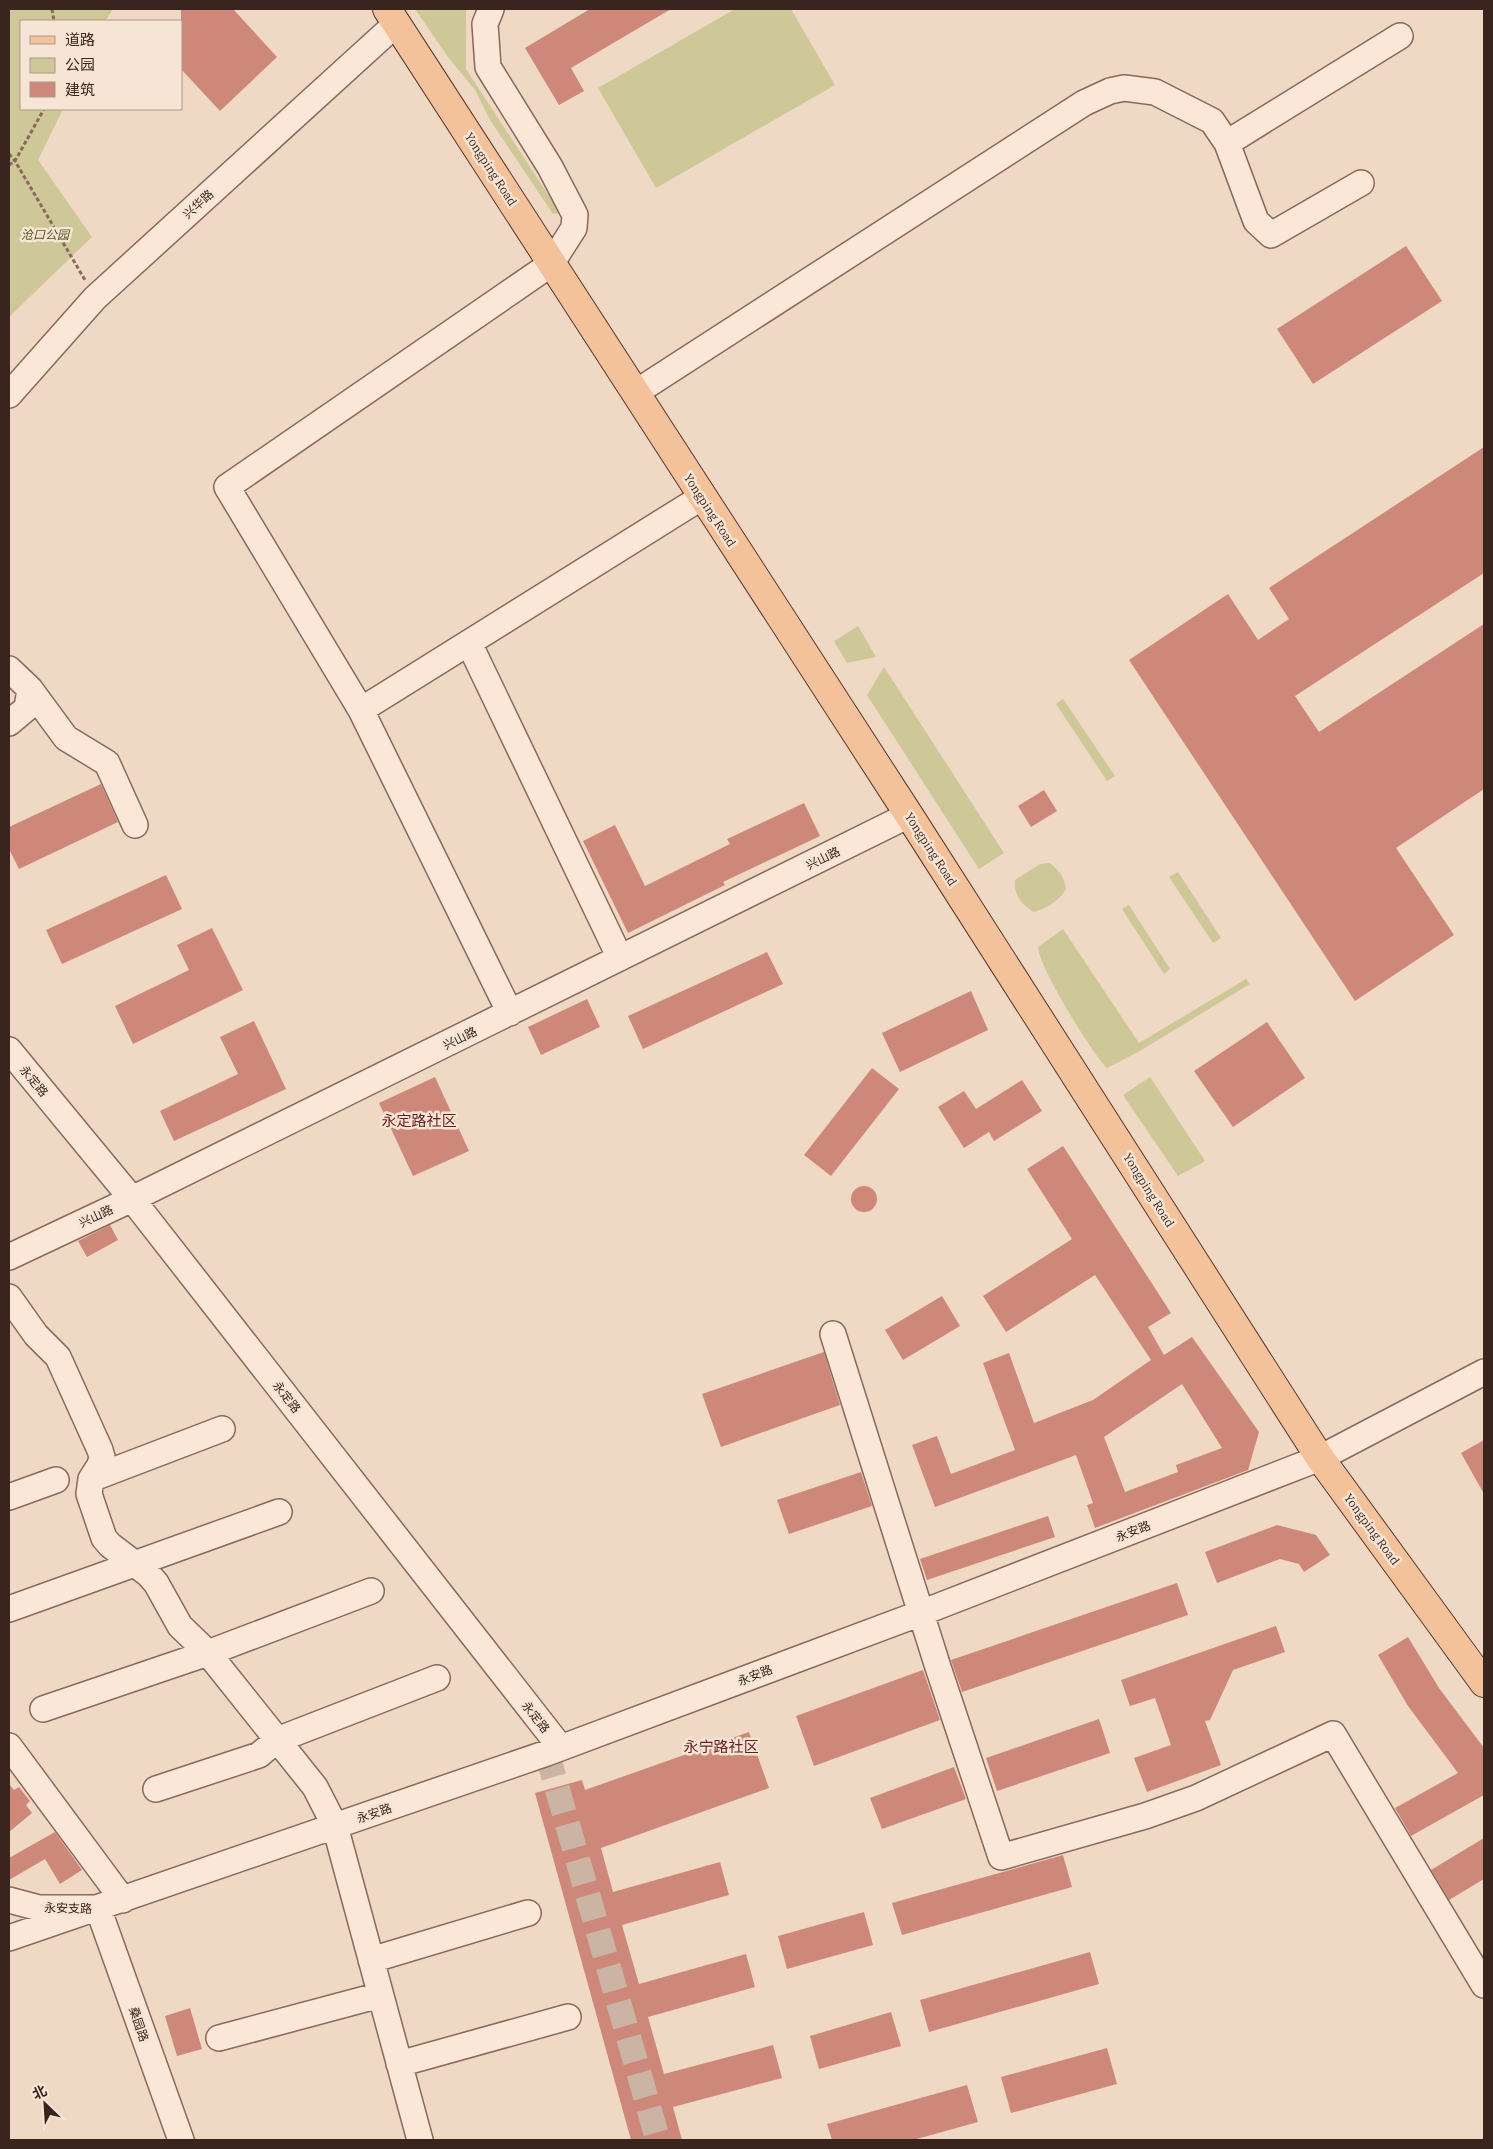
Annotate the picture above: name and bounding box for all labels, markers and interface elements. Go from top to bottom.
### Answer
legend [20,20,182,110]
text: 道路 [65,30,95,49]
text: 公园 [65,55,95,74]
text: 建筑 [65,80,95,99]
street label: Yongping Road [462,129,520,209]
street label: 兴华路 [180,186,216,222]
park label: 沧口公园 [21,227,71,242]
street label: Yongping Road [681,470,739,550]
street label: Yongping Road [902,809,960,889]
street label: 兴山路 [804,843,842,873]
street label: 兴山路 [441,1023,479,1053]
street label: 永定路 [17,1062,51,1100]
district label: 永定路社区 [381,1111,457,1130]
street label: Yongping Road [1120,1150,1178,1230]
street label: 兴山路 [77,1202,115,1230]
street label: 永定路 [270,1378,304,1416]
street label: Yongping Road [1341,1490,1403,1568]
street label: 永安路 [1114,1518,1152,1544]
street label: 永安路 [736,1662,774,1688]
street label: 永定路 [519,1698,553,1736]
district label: 永宁路社区 [683,1737,759,1756]
street label: 永安路 [355,1800,393,1826]
street label: 永安支路 [44,1900,92,1916]
street label: 桑园路 [126,2005,152,2043]
north arrow [20,2079,70,2129]
text: 北 [29,2081,50,2103]

